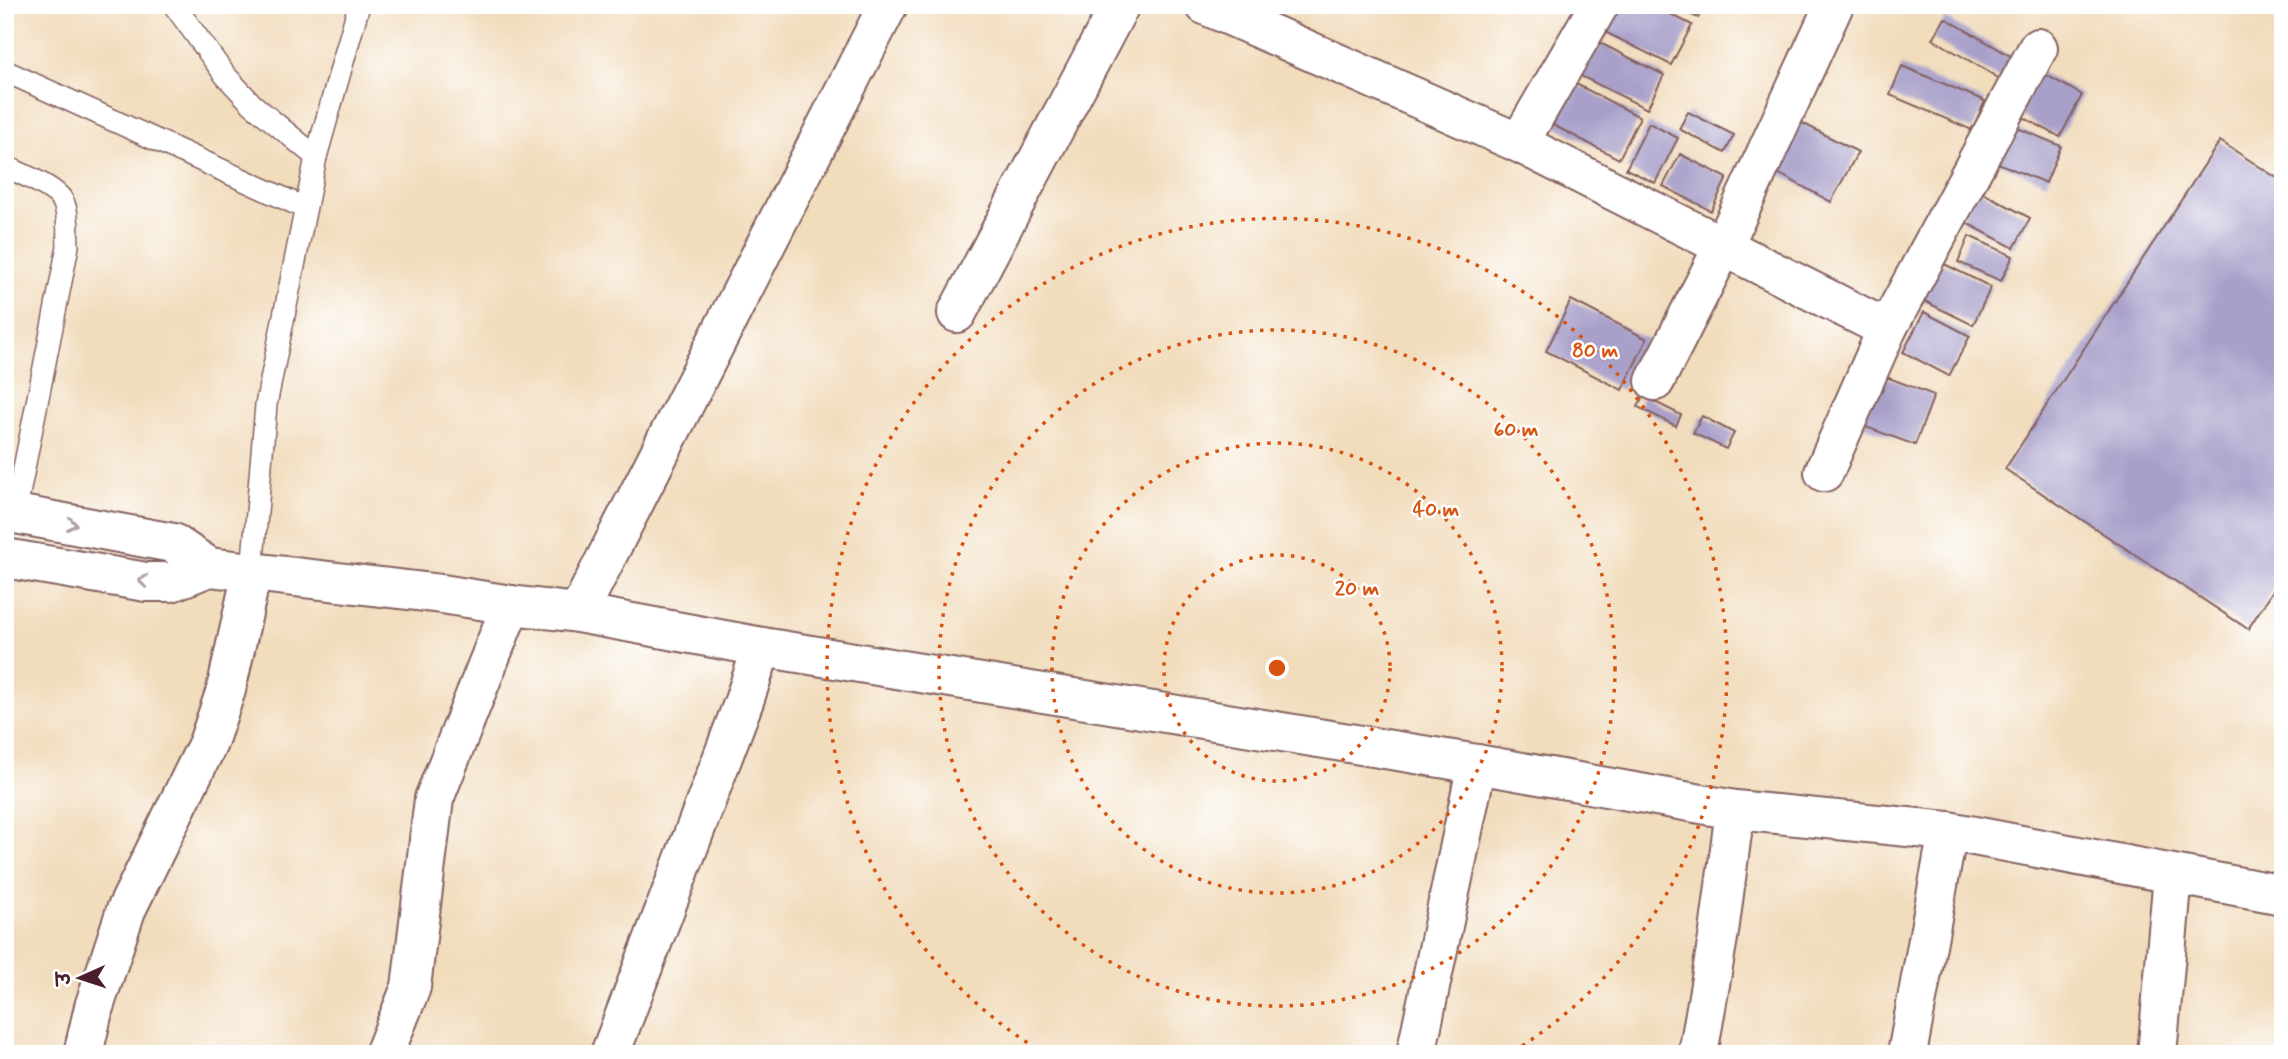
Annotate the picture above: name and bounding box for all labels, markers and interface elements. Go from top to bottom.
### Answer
text: 80 m [1572,337,1618,365]
text: 60 m [1493,416,1539,444]
text: 40 m [1413,496,1460,524]
one-way arrow [66,516,78,531]
one-way arrow [137,574,148,589]
text: 20 m [1335,575,1380,603]
centre of rings [1265,656,1289,680]
north arrow [46,944,116,1014]
text: उ [52,969,77,988]

